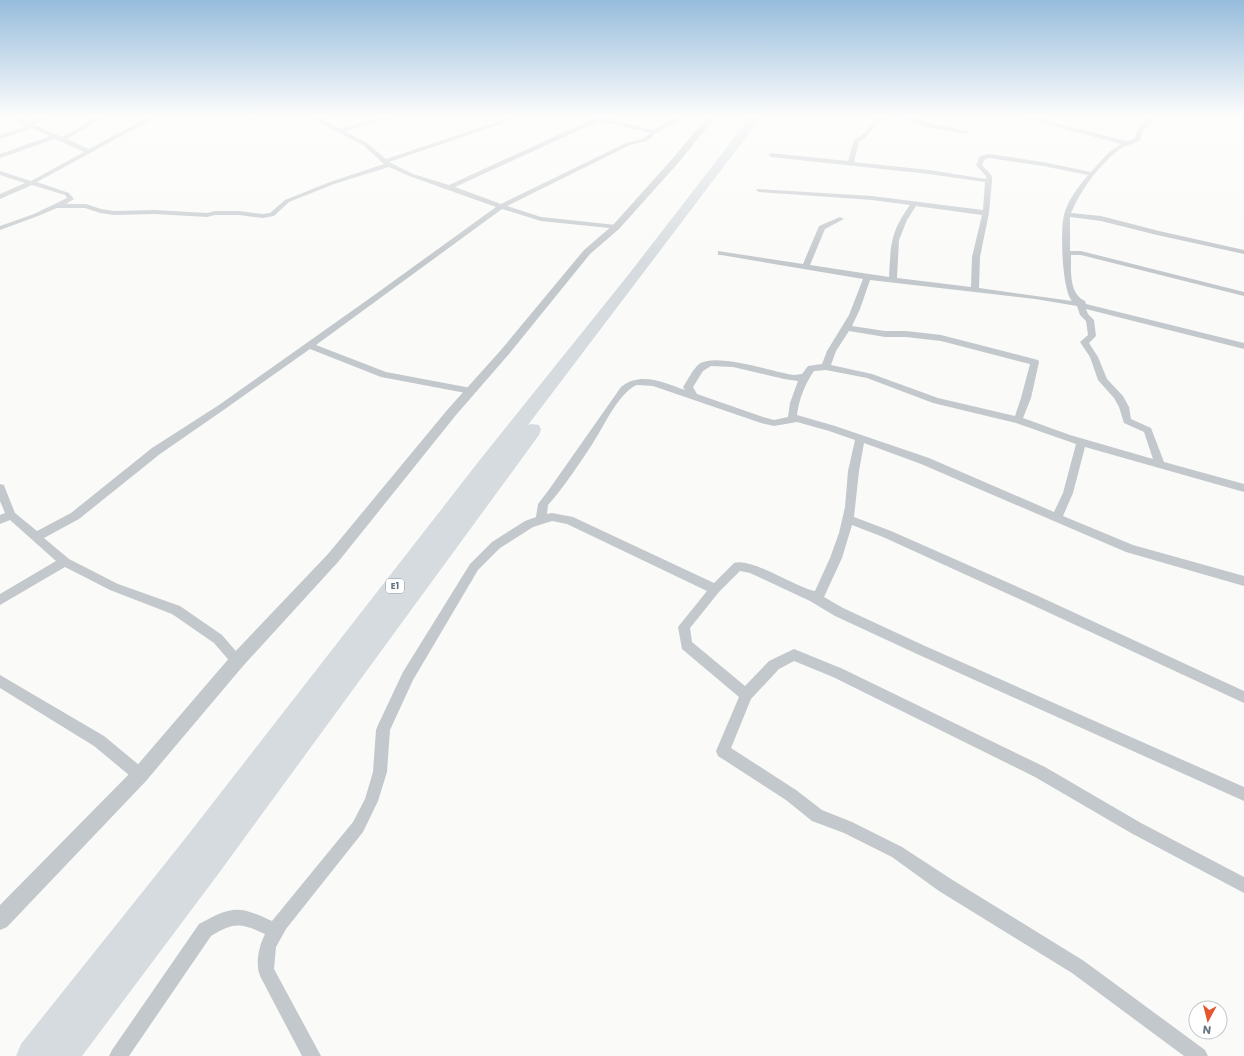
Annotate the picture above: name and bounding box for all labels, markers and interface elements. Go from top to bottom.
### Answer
road number: E1 [386,579,404,593]
north arrow [1188,1000,1228,1040]
text: N [1202,1021,1212,1038]

